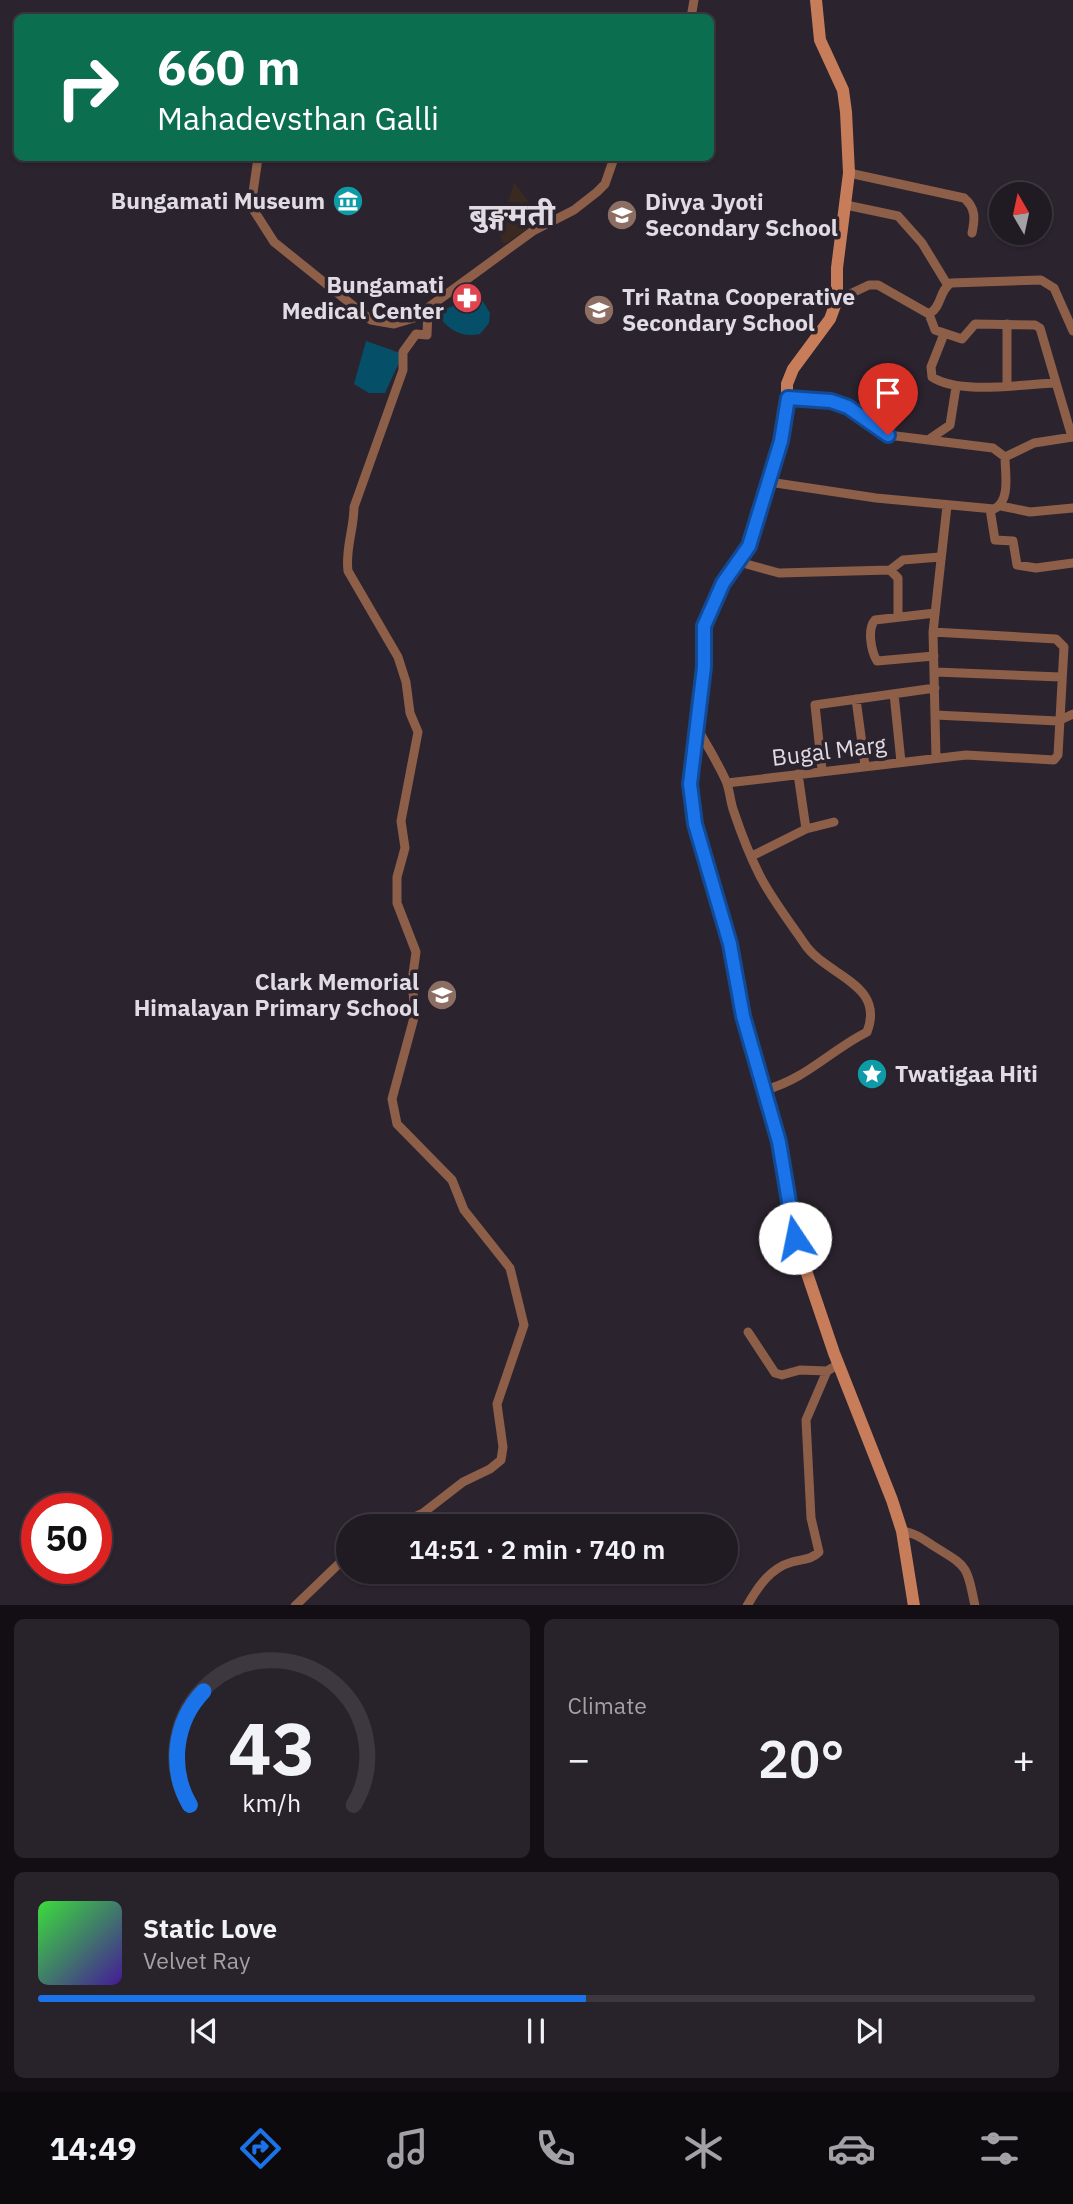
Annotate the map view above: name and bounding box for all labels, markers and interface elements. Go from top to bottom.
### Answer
text: 660 m [157,35,301,98]
icon: right [42,42,133,133]
text: Mahadevsthan Galli [157,97,439,139]
north arrow [989,182,1052,245]
map controls [989,182,1052,245]
museum icon: Bungamati Museum [331,184,365,218]
place label: Bungamati Museum [111,185,325,215]
place label: Divya Jyoti Secondary School [645,186,838,242]
district label: बुङ्गमती [469,194,556,234]
school or university icon: Divya Jyoti Secondary School [605,198,639,232]
place label: Bungamati Medical Center [282,269,444,325]
pharmacy icon: Bungamati Medical Center [450,281,484,315]
place label: Tri Ratna Cooperative Secondary School [622,281,855,337]
school or university icon: Tri Ratna Cooperative Secondary School [582,293,616,327]
pin [858,363,918,435]
icon: arrive [869,374,907,412]
street label: Bugal Marg [770,728,888,772]
place label: Clark Memorial Himalayan Primary School [134,966,419,1022]
school or university icon: Clark Memorial Himalayan Primary School [425,978,459,1012]
place icon: Twatigaa Hiti [855,1057,889,1091]
place label: Twatigaa Hiti [895,1058,1038,1088]
position arrow [758,1201,832,1275]
speed limit sign: 50 [21,1493,112,1584]
text: 14:51 · 2 min · 740 m [409,1532,665,1566]
text: Climate [568,1690,647,1720]
text: 43 [228,1700,315,1795]
text: 20° [758,1725,845,1792]
text: − [568,1734,590,1783]
text: + [1012,1734,1035,1783]
text: km/h [242,1785,301,1818]
text: Static Love [143,1911,277,1945]
text: Velvet Ray [143,1945,250,1975]
icon: previous [185,2012,223,2050]
icon: pause [517,2012,555,2050]
icon: next [850,2012,888,2050]
icon: directions [236,2124,285,2173]
icon: music [383,2124,432,2173]
icon: phone [531,2124,580,2173]
icon: climate [679,2124,728,2173]
icon: car [827,2124,876,2173]
icon: filters [975,2124,1024,2173]
text: 14:49 [49,2127,137,2169]

